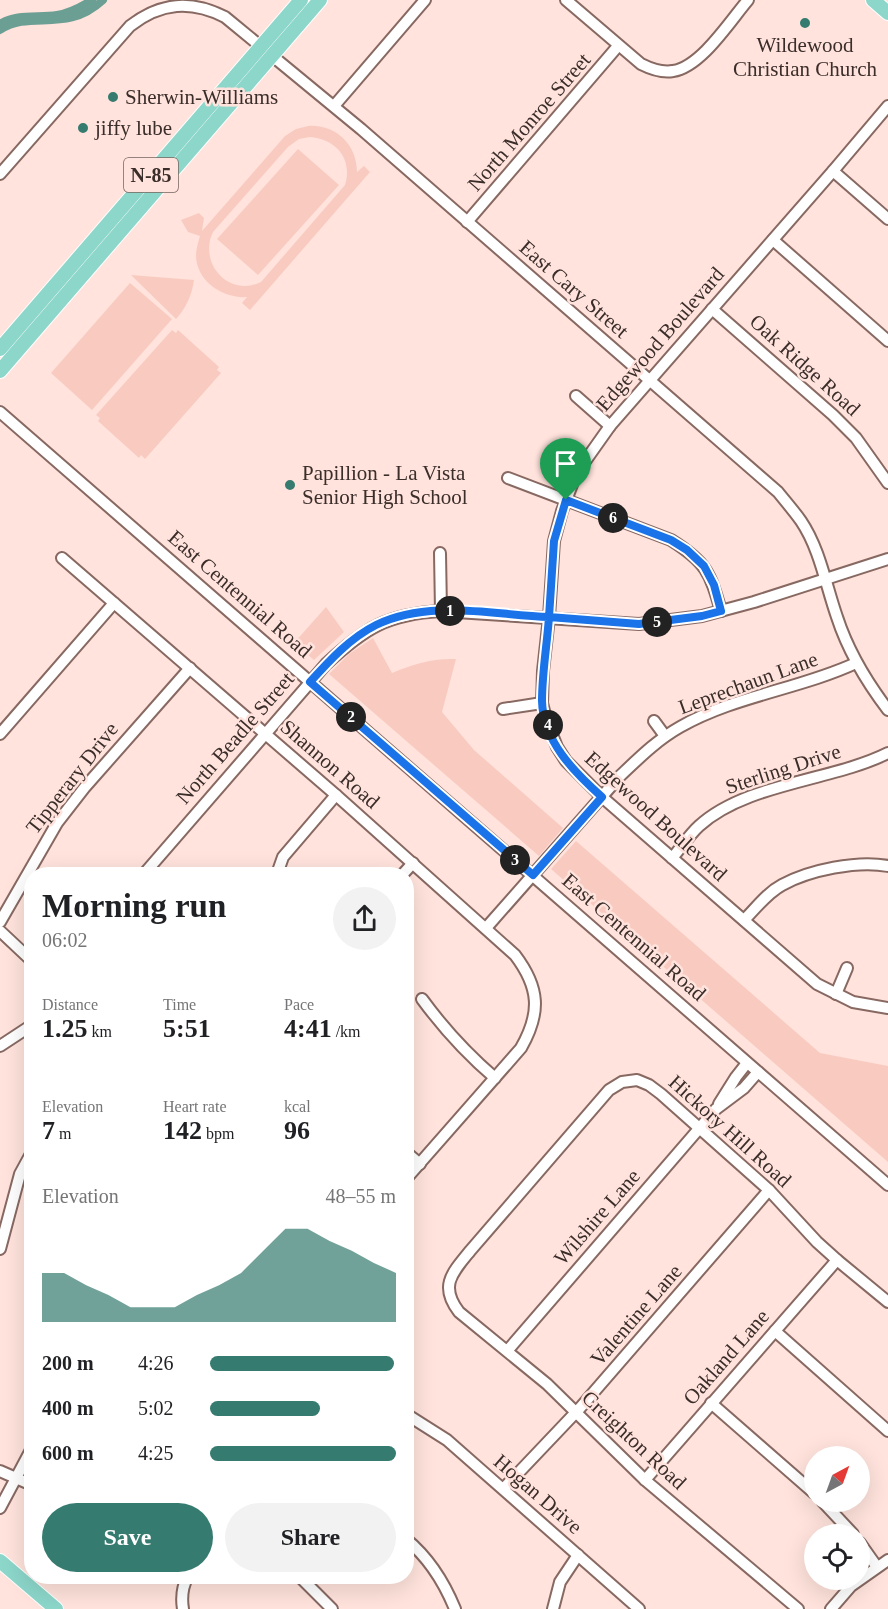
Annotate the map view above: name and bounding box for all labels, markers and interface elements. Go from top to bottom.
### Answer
marker: Wildewood Christian Church [798,16,812,30]
place label: Wildewood Christian Church [733,33,878,81]
street label: North Monroe Street [463,48,596,196]
place label: Sherwin-Williams [125,85,278,109]
marker: Sherwin-Williams [106,90,120,104]
place label: jiffy lube [94,116,172,140]
marker: jiffy lube [76,121,90,135]
road number: N-85 [124,158,178,192]
street label: East Cary Street [515,235,633,343]
street label: Edgewood Boulevard [591,262,729,416]
street label: Oak Ridge Road [745,309,865,421]
pin [540,438,591,500]
icon: arrive [549,447,582,480]
place label: Papillion - La Vista Senior High School [302,461,468,509]
marker: Papillion - La Vista Senior High School [283,478,297,492]
pin: 6 [598,503,628,533]
text: 6 [609,509,617,526]
street label: East Centennial Road [163,525,317,663]
pin: 1 [435,596,465,626]
text: 1 [446,602,454,619]
pin: 5 [642,607,672,637]
text: 5 [653,613,661,630]
street label: Leprechaun Lane [675,647,821,719]
street label: North Beadle Street [171,667,299,809]
pin: 2 [336,702,366,732]
text: 2 [347,708,355,725]
pin: 4 [533,710,563,740]
street label: Shannon Road [276,715,385,814]
text: 4 [544,716,552,733]
street label: Tipperary Drive [21,717,123,839]
street label: Sterling Drive [722,739,844,799]
street label: Edgewood Boulevard [580,746,732,886]
pin: 3 [500,845,530,875]
text: 3 [511,851,519,868]
street label: East Centennial Road [557,868,711,1006]
button: share [333,887,396,950]
text: Morning run [42,888,226,924]
text: 06:02 [42,929,88,951]
text: Distance [42,996,98,1013]
text: Time [163,996,196,1013]
text: Pace [284,996,314,1013]
text: 1.25 [42,1014,88,1043]
text: 5:51 [163,1014,211,1043]
text: 4:41 [284,1014,332,1043]
text: km [88,1023,112,1040]
text: /km [332,1023,361,1040]
street label: Hickory Hill Road [664,1070,796,1193]
text: Elevation [42,1098,103,1115]
text: Heart rate [163,1098,227,1115]
text: kcal [284,1098,311,1115]
text: 7 [42,1116,55,1145]
text: 142 [163,1116,202,1145]
text: 96 [284,1116,310,1145]
text: m [55,1125,71,1142]
text: bpm [202,1125,234,1142]
street label: Wilshire Lane [549,1164,645,1270]
text: Elevation [42,1185,119,1207]
text: 48–55 m [325,1185,396,1207]
street label: Valentine Lane [585,1259,687,1371]
street label: Oakland Lane [678,1304,774,1410]
text: 200 m [42,1352,94,1374]
text: 4:26 [138,1352,174,1374]
street label: Creighton Road [577,1386,691,1495]
text: 400 m [42,1397,94,1419]
text: 5:02 [138,1397,174,1419]
text: 600 m [42,1442,94,1464]
text: 4:25 [138,1442,174,1464]
north arrow [804,1446,870,1512]
map controls [804,1446,870,1590]
street label: Hogan Drive [489,1449,587,1539]
button: Save [42,1503,213,1572]
button: Share [225,1503,396,1572]
button: locate [804,1524,870,1590]

